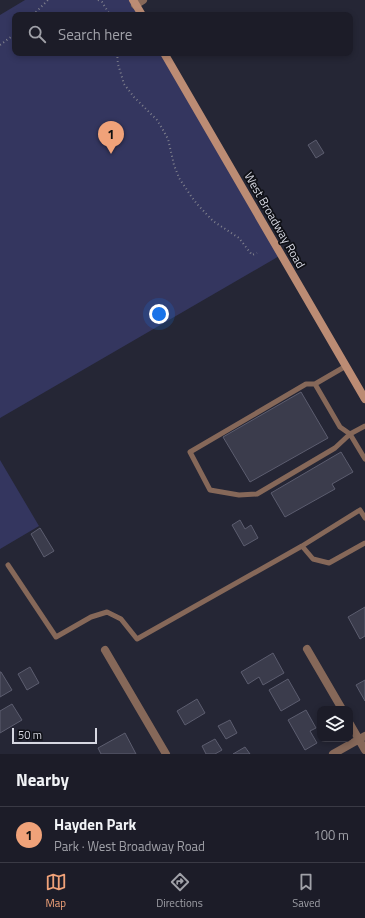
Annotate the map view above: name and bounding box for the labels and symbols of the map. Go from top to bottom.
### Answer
pin: 1 [98,121,124,154]
street label: West Broadway Road [240,168,310,272]
your location [149,304,169,324]
scale bar [12,726,97,745]

